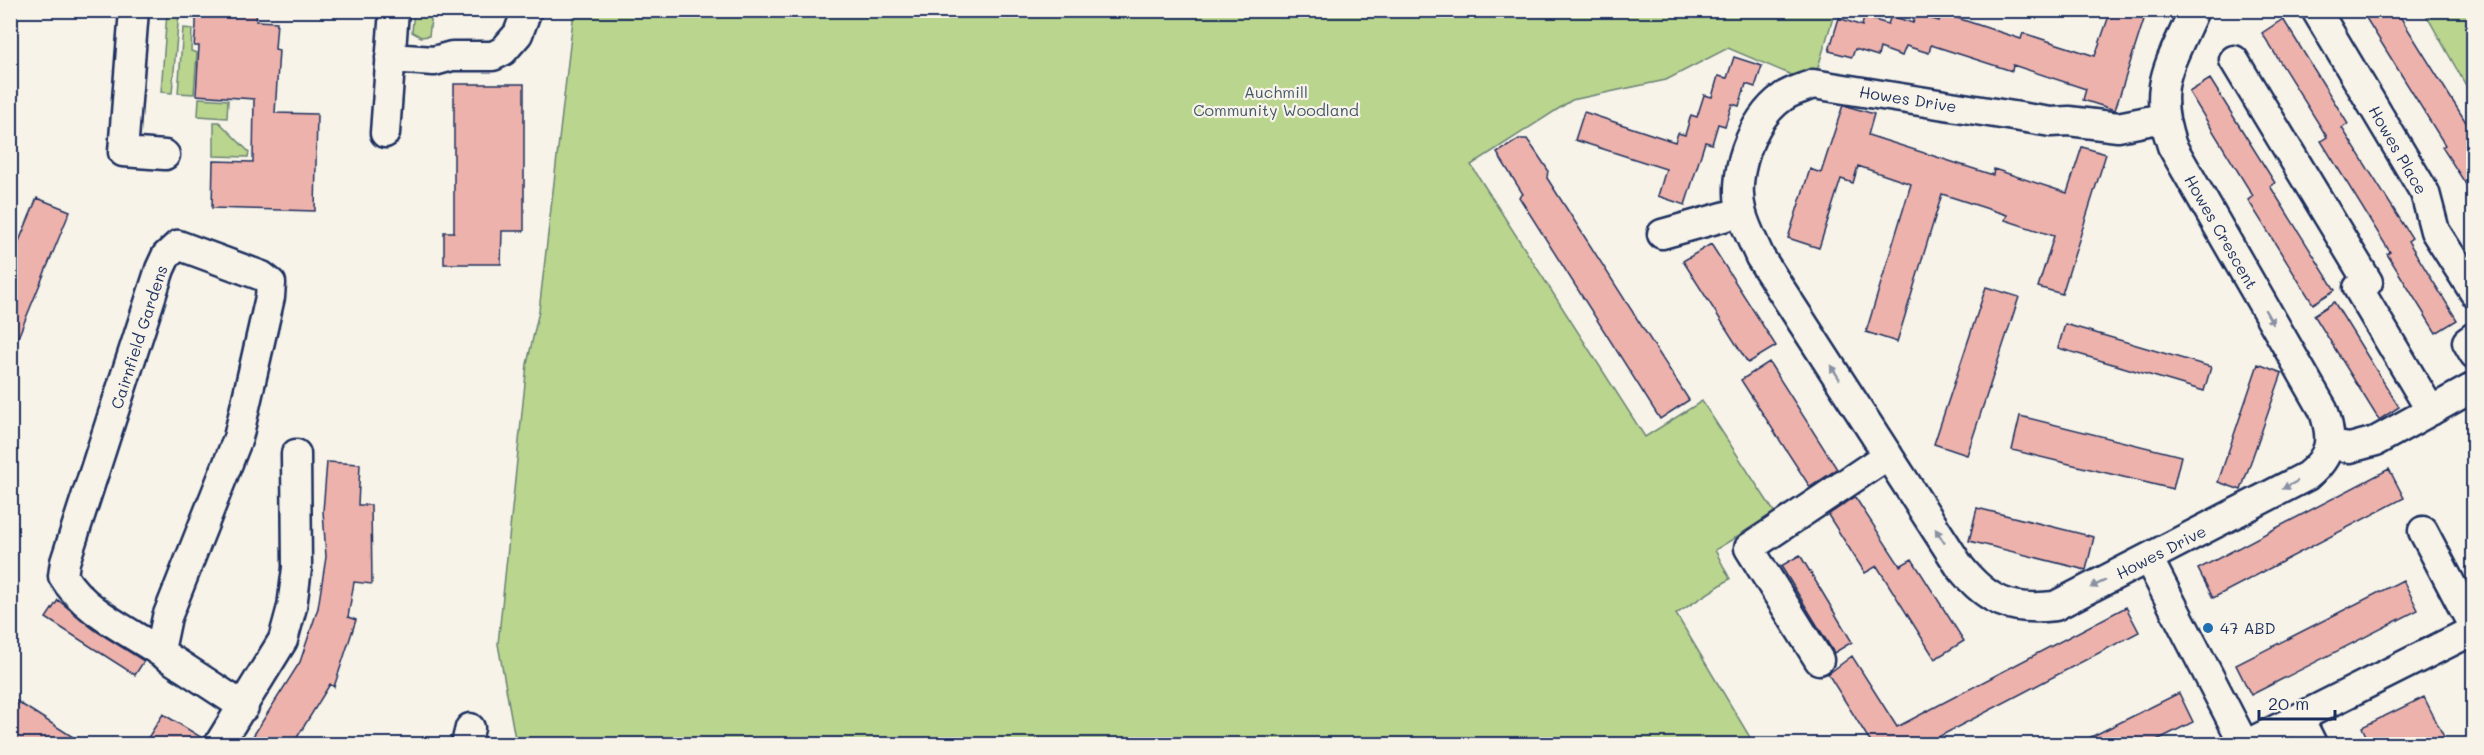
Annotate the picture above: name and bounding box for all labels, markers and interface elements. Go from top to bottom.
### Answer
street label: Howes Drive [1858,80,1958,117]
park label: Auchmill Community Woodland [1193,81,1359,120]
street label: Howes Place [2365,102,2432,198]
street label: Howes Crescent [2180,171,2263,293]
street label: Cairnfield Gardens [105,262,172,411]
one-way arrow [2264,309,2274,326]
one-way arrow [1829,364,1840,381]
one-way arrow [2281,480,2298,490]
street label: Howes Drive [2112,520,2209,583]
one-way arrow [1935,528,1946,545]
one-way arrow [2090,580,2107,589]
place label: 47 ABD [2220,617,2275,638]
marker: 47 ABD [2201,621,2215,635]
scale bar [2259,683,2336,721]
text: 20 m [2268,691,2309,715]

